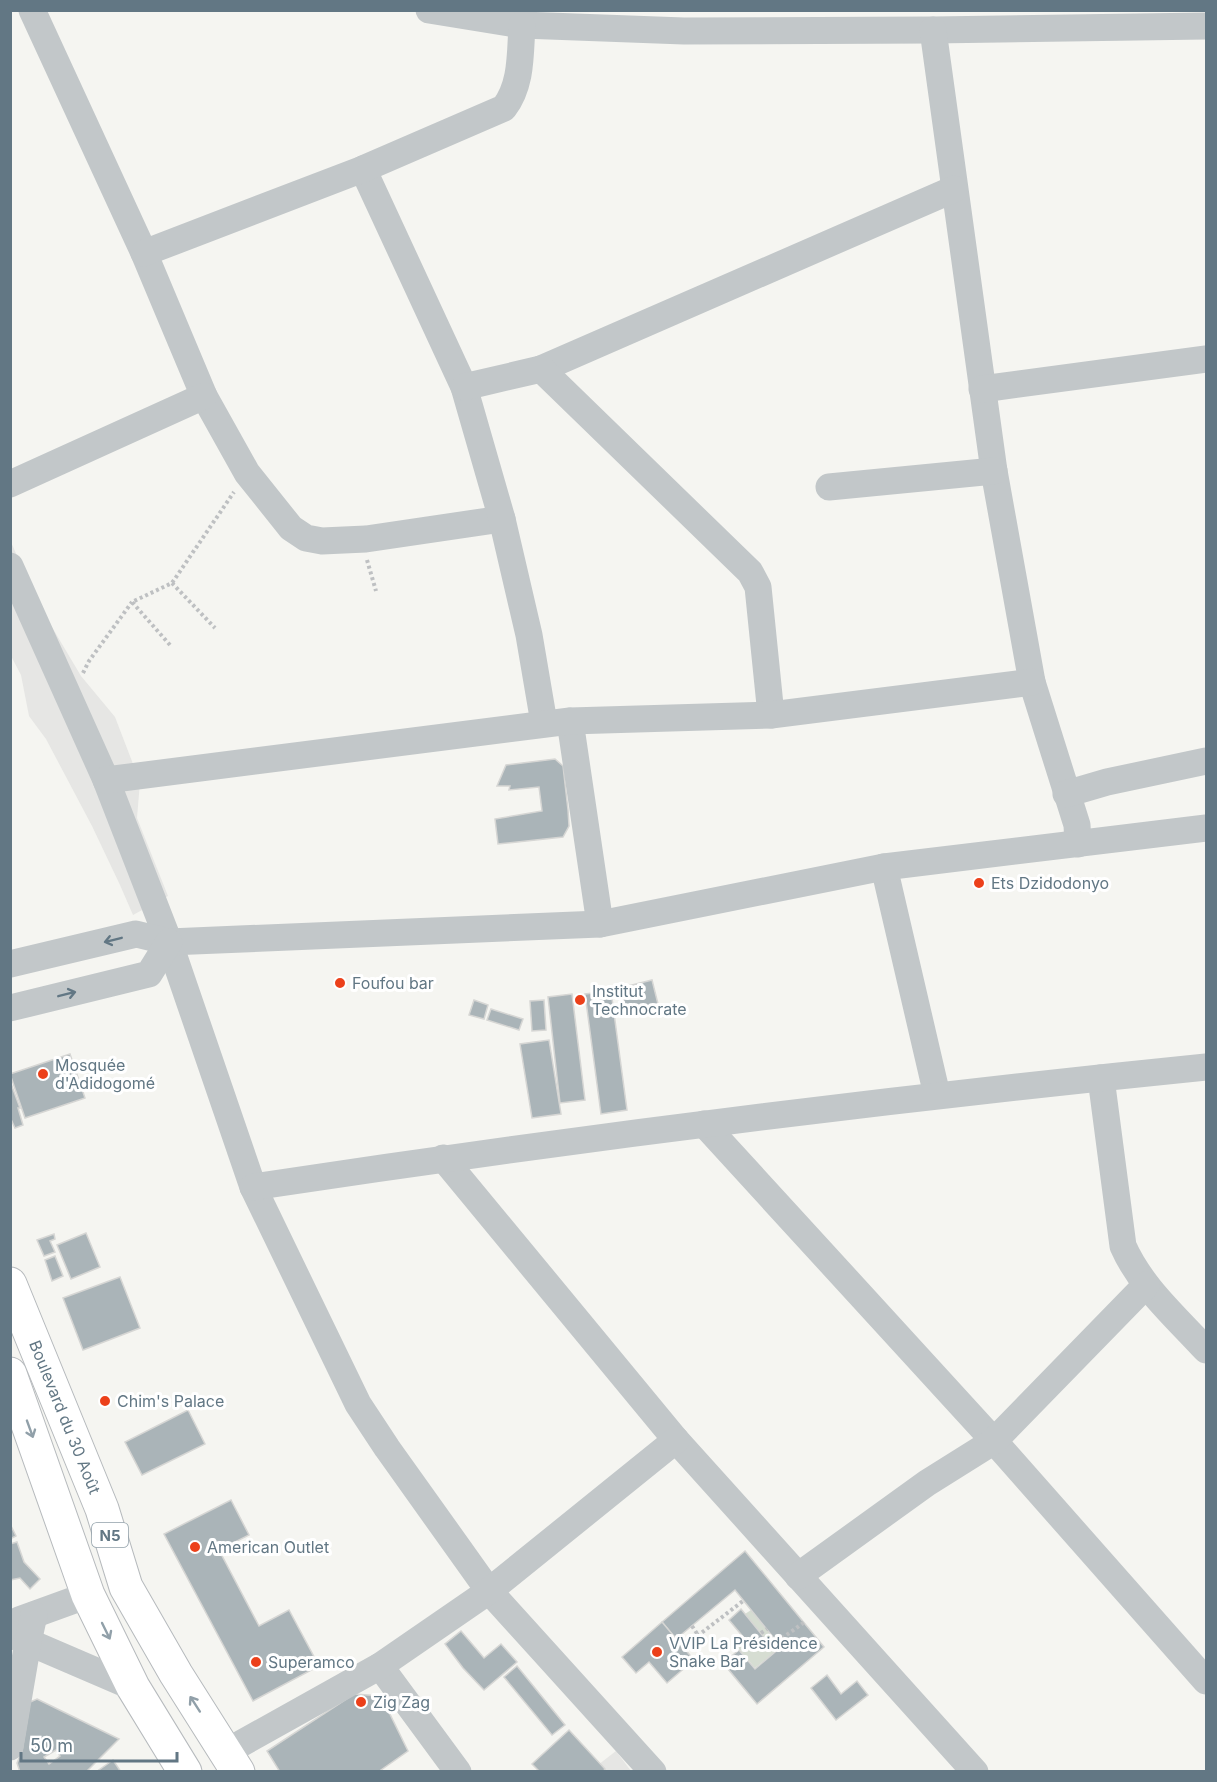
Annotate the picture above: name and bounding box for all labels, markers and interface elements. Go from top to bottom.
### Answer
place label: Ets Dzidodonyo [991,873,1109,893]
marker: Ets Dzidodonyo [972,876,986,890]
one-way arrow [103,934,122,946]
place label: Foufou bar [352,973,434,993]
marker: Foufou bar [333,976,347,990]
place label: Institut Technocrate [592,981,687,1019]
one-way arrow [57,987,76,999]
marker: Institut Technocrate [573,993,587,1007]
place label: Mosquée d'Adidogomé [55,1055,155,1093]
marker: Mosquée d'Adidogomé [36,1067,50,1081]
street label: Boulevard du 30 Août [25,1337,105,1497]
place label: Chim's Palace [117,1391,224,1411]
marker: Chim's Palace [98,1394,112,1408]
one-way arrow [26,1419,37,1438]
road number: N5 [92,1523,128,1547]
place label: American Outlet [207,1537,329,1557]
marker: American Outlet [188,1540,202,1554]
one-way arrow [100,1622,112,1640]
place label: VVIP La Présidence Snake Bar [669,1633,818,1671]
marker: VVIP La Présidence Snake Bar [650,1645,664,1659]
place label: Superamco [268,1652,355,1672]
marker: Superamco [249,1655,263,1669]
place label: Zig Zag [373,1692,430,1712]
marker: Zig Zag [354,1695,368,1709]
one-way arrow [189,1696,202,1713]
scale bar [21,1725,177,1763]
text: 50 m [30,1735,73,1756]

